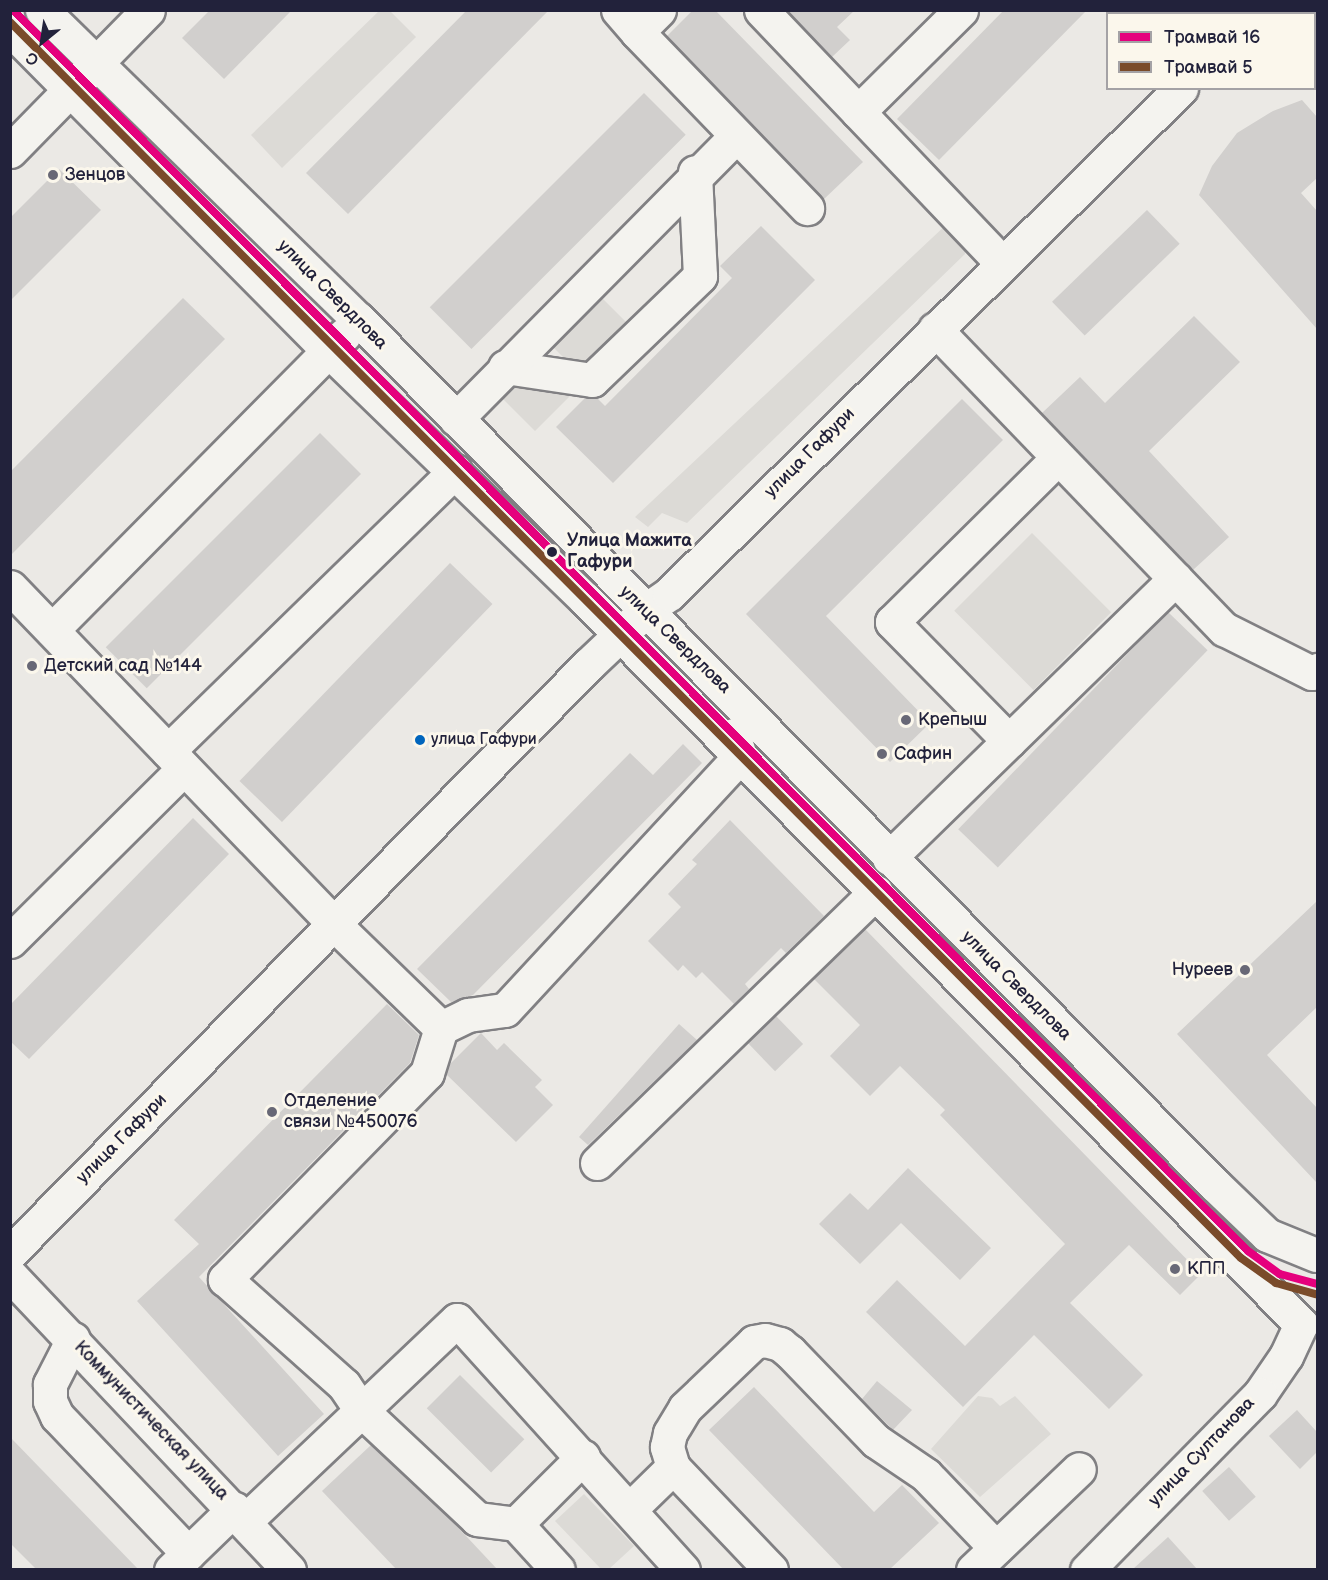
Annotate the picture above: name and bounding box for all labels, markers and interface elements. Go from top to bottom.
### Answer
north arrow [12,12,72,72]
legend [1106,12,1316,90]
text: Трамвай 16 [1164,27,1260,48]
text: С [23,47,42,69]
text: Трамвай 5 [1164,57,1253,78]
place label: Зенцов [65,164,125,186]
marker: Зенцов [46,168,60,182]
street label: улица Свердлова [273,236,391,354]
street label: улица Гафури [760,403,860,503]
place label: Улица Мажита Гафури [567,531,692,574]
marker: Улица Мажита Гафури [542,542,562,562]
street label: улица Свердлова [615,581,735,699]
place label: Детский сад №144 [44,655,202,677]
marker: Детский сад №144 [25,659,39,673]
place label: Крепыш [918,709,987,731]
marker: Крепыш [899,713,913,727]
place label: улица Гафури [431,730,537,750]
marker: улица Гафури [414,734,426,746]
place label: Сафин [894,743,952,765]
marker: Сафин [875,747,889,761]
street label: улица Свердлова [957,927,1075,1045]
place label: Нуреев [1172,959,1233,981]
marker: Нуреев [1238,963,1252,977]
street label: улица Гафури [72,1089,172,1189]
place label: Отделение связи №450076 [284,1091,417,1134]
marker: Отделение связи №450076 [265,1105,279,1119]
place label: КПП [1187,1258,1226,1280]
marker: КПП [1168,1262,1182,1276]
street label: Коммунистическая улица [69,1337,233,1505]
street label: улица Султанова [1144,1393,1260,1511]

